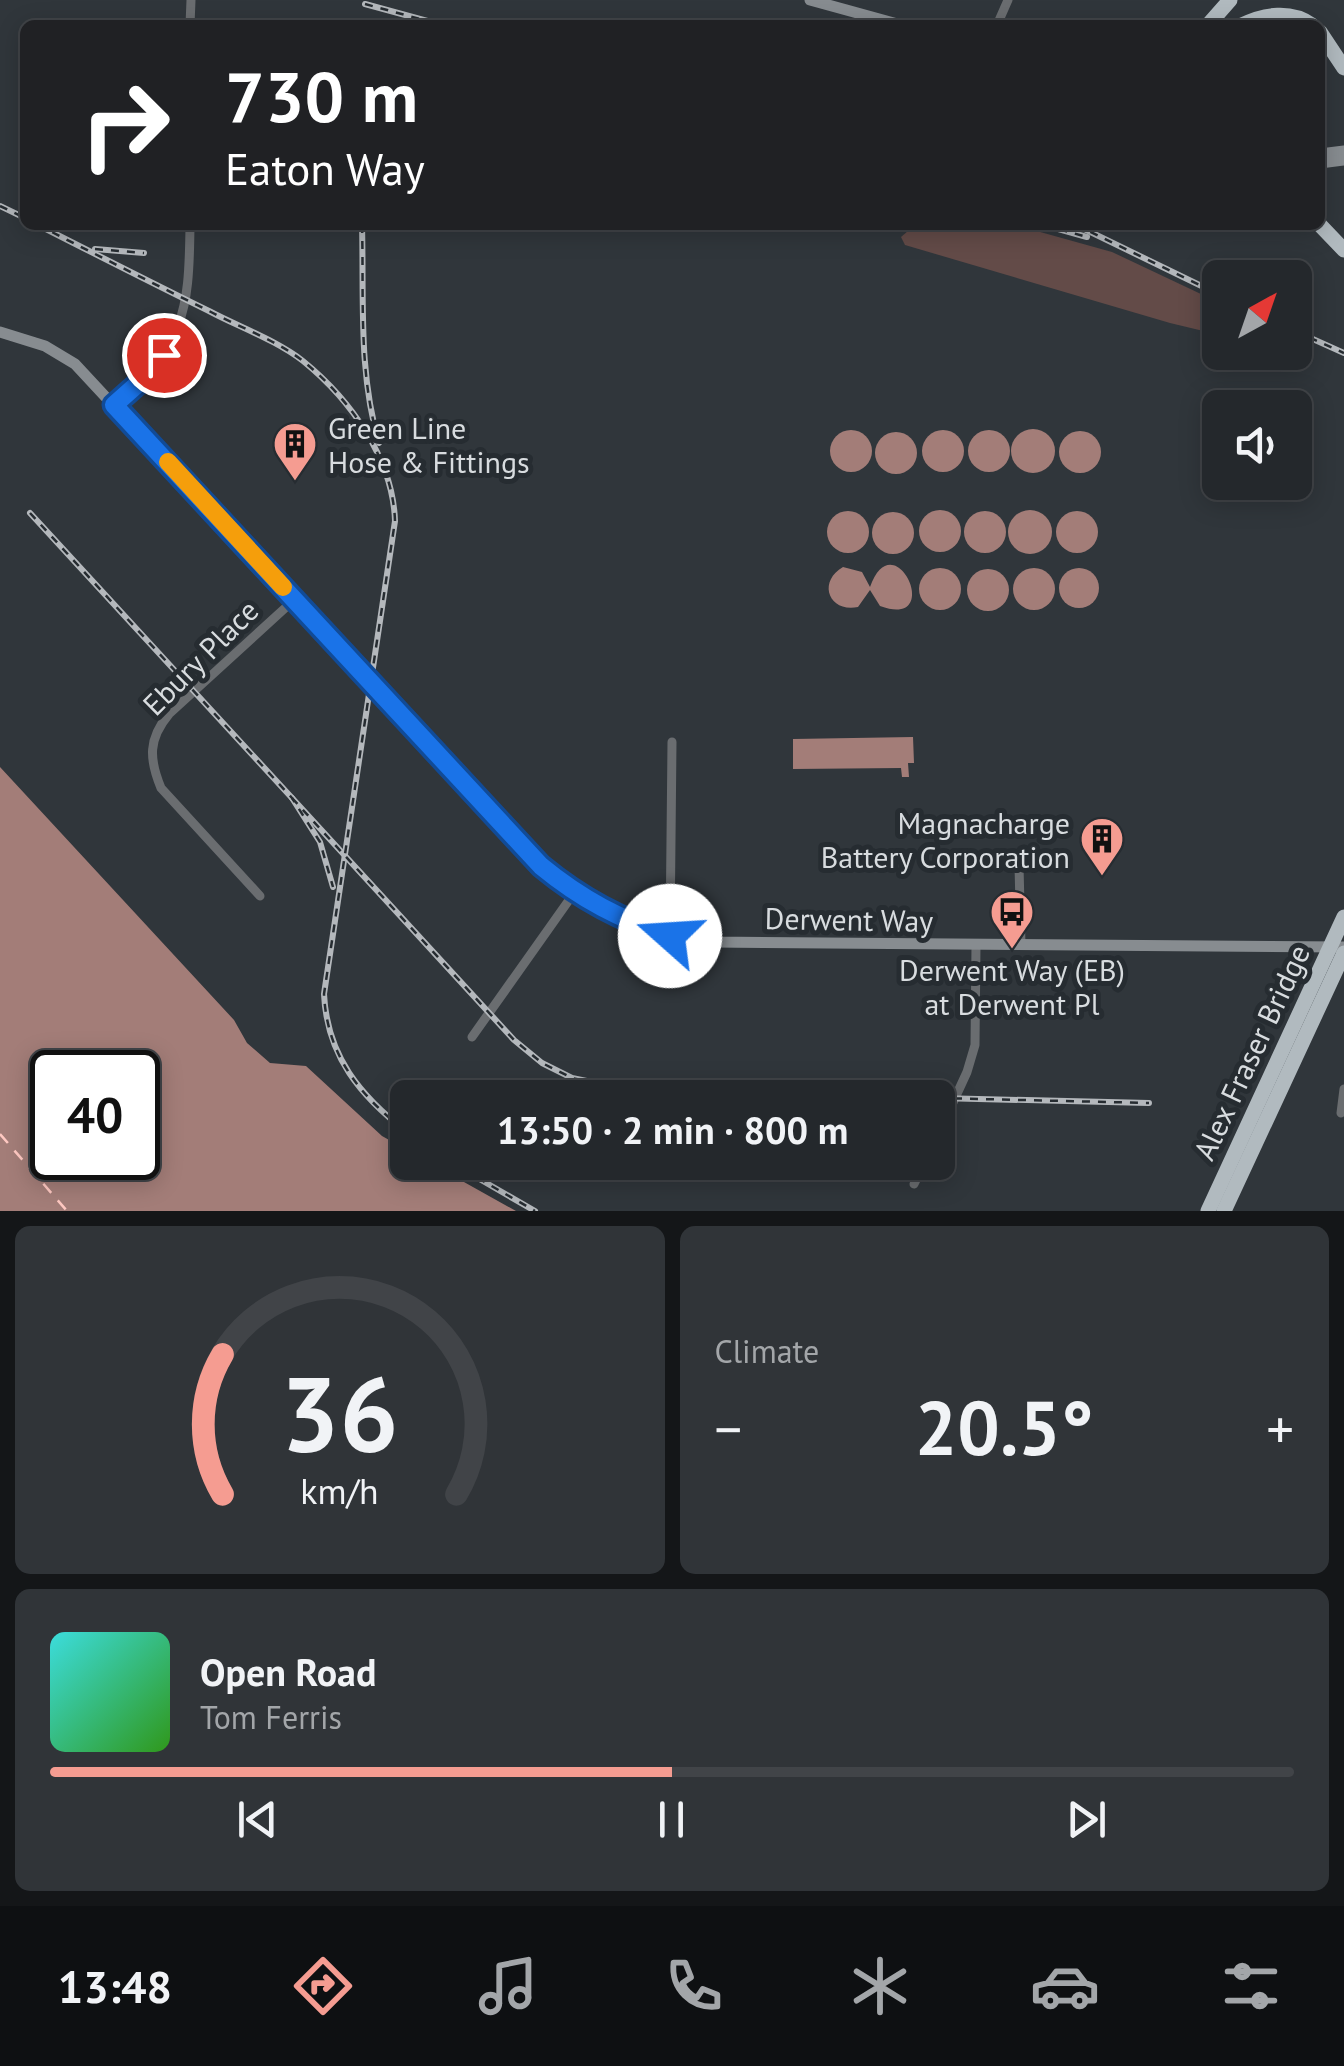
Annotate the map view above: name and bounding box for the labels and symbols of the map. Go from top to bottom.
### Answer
north arrow [1202,260,1312,370]
pin [122,313,207,398]
place label: Green Line Hose & Fittings [328,408,530,481]
building icon: Green Line Hose & Fittings [272,421,318,482]
street label: Ebury Place [134,591,266,723]
place label: Magnacharge Battery Corporation [821,803,1070,876]
building icon: Magnacharge Battery Corporation [1079,816,1125,877]
position arrow [618,884,722,988]
bus stop icon: Derwent Way (EB) at Derwent Pl [989,889,1035,950]
street label: Derwent Way [764,898,934,940]
street label: Alex Fraser Bridge [1184,938,1318,1166]
place label: Derwent Way (EB) at Derwent Pl [899,950,1125,1023]
speed limit sign: 40 [30,1050,160,1180]

